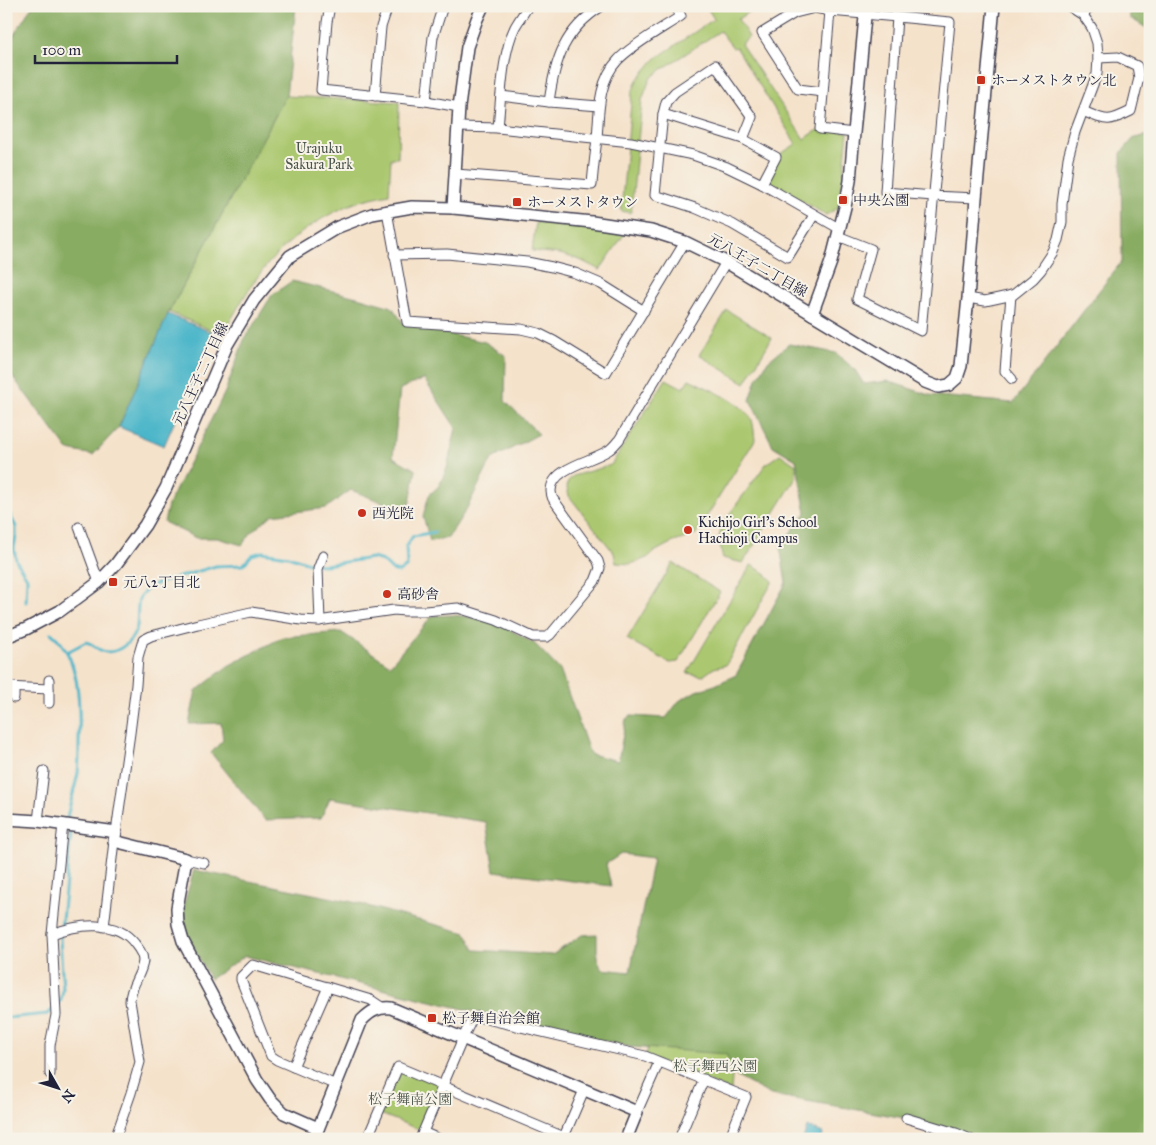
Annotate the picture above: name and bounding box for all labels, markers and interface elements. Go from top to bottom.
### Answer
scale bar [35,32,178,64]
text: 100 m [42,41,82,59]
place label: ホーメストタウン北 [991,72,1116,89]
marker: ホーメストタウン北 [975,74,987,86]
park label: Urajuku Sakura Park [285,140,353,173]
place label: 中央公園 [853,192,909,209]
place label: ホーメストタウン [527,194,638,211]
marker: 中央公園 [837,194,849,206]
marker: ホーメストタウン [511,196,523,208]
street label: 元八王子二丁目線 [705,230,810,301]
street label: 元八王子二丁目線 [169,320,232,429]
place label: 西光院 [372,505,414,522]
marker: 西光院 [356,507,368,519]
place label: Kichijo Girl's School Hachioji Campus [698,514,817,547]
marker: Kichijo Girl's School Hachioji Campus [682,524,694,536]
place label: 元八2丁目北 [123,574,200,591]
marker: 元八2丁目北 [107,576,119,588]
place label: 高砂舎 [397,586,439,603]
marker: 高砂舎 [381,588,393,600]
place label: 松子舞自治会館 [442,1010,540,1027]
marker: 松子舞自治会館 [426,1012,438,1024]
park label: 松子舞西公園 [673,1058,757,1075]
north arrow [32,1062,82,1112]
text: N [57,1086,78,1106]
park label: 松子舞南公園 [368,1091,452,1108]

